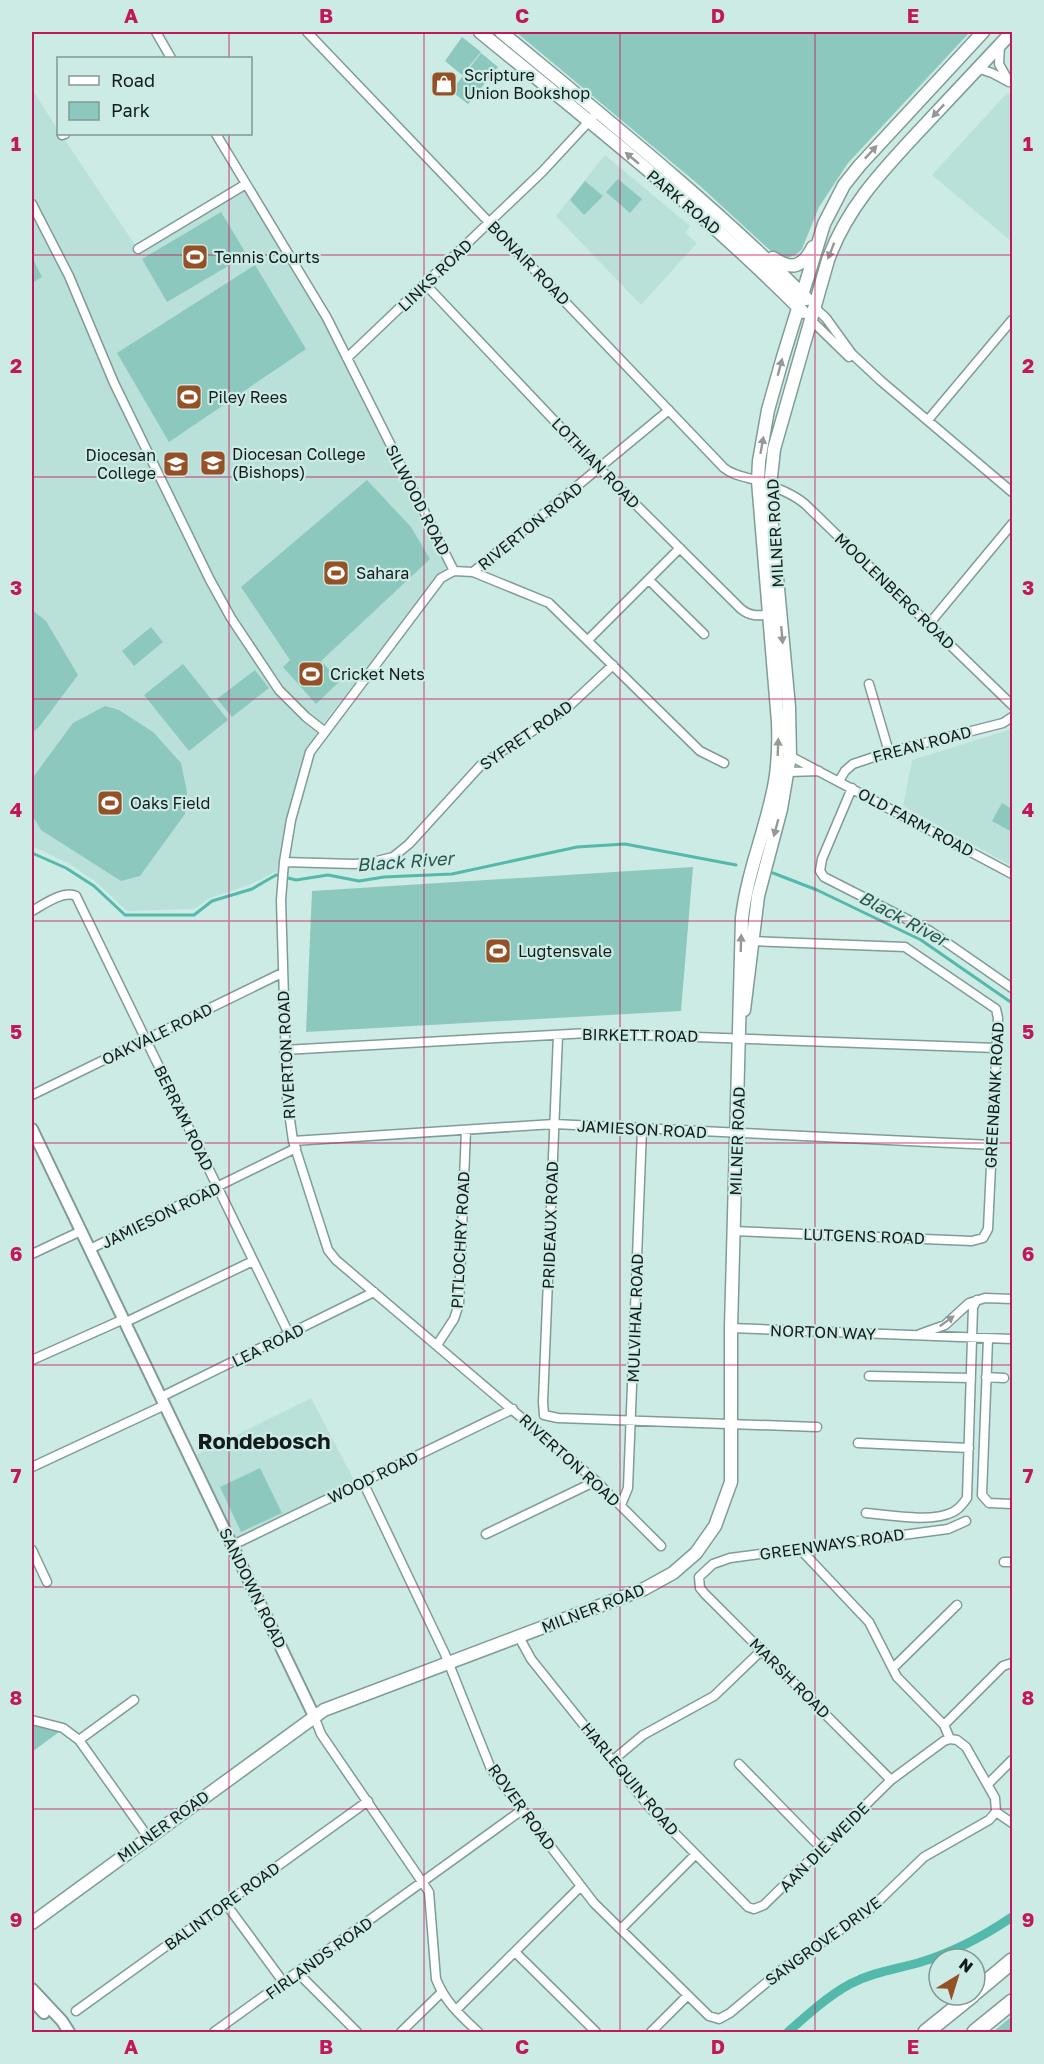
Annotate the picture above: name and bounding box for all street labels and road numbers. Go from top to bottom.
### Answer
street label: PARK ROAD [643,165,725,239]
street label: BONAIR ROAD [484,217,574,309]
street label: LINKS ROAD [394,235,476,315]
street label: LOTHIAN ROAD [548,413,644,513]
street label: SILWOOD ROAD [381,441,455,559]
street label: RIVERTON ROAD [474,478,586,574]
street label: MILNER ROAD [762,478,788,588]
street label: MOOLENBERG ROAD [831,528,959,654]
street label: SYFRET ROAD [476,696,576,774]
street label: FREAN ROAD [870,721,974,767]
street label: OLD FARM ROAD [855,783,977,861]
street label: RIVERTON ROAD [273,990,299,1120]
street label: OAKVALE ROAD [98,999,216,1069]
street label: GREENBANK ROAD [980,1021,1008,1169]
street label: BIRKETT ROAD [582,1024,698,1046]
street label: BERRAM ROAD [150,1062,218,1174]
street label: MILNER ROAD [725,1086,749,1196]
street label: JAMIESON ROAD [576,1116,708,1142]
street label: PRIDEAUX ROAD [538,1161,562,1289]
street label: PITLOCHRY ROAD [446,1171,474,1309]
street label: JAMIESON ROAD [98,1177,224,1253]
street label: LUTGENS ROAD [803,1224,925,1248]
street label: MULVIHAL ROAD [623,1253,647,1383]
street label: LEA ROAD [229,1319,307,1371]
street label: NORTON WAY [770,1320,877,1344]
street label: RIVERTON ROAD [515,1409,625,1511]
street label: WOOD ROAD [324,1446,422,1508]
street label: SANDOWN ROAD [215,1524,291,1652]
street label: GREENWAYS ROAD [758,1524,906,1564]
street label: MILNER ROAD [539,1579,647,1637]
street label: MARSH ROAD [745,1633,835,1723]
street label: HARLEQUIN ROAD [577,1718,683,1840]
street label: ROVER ROAD [484,1760,560,1854]
street label: MILNER ROAD [113,1786,213,1866]
street label: AAN DIE WEIDE [775,1798,873,1896]
street label: BALINTORE ROAD [160,1857,284,1955]
street label: SANGROVE DRIVE [761,1892,885,1990]
street label: FIRLANDS ROAD [261,1912,377,2004]

